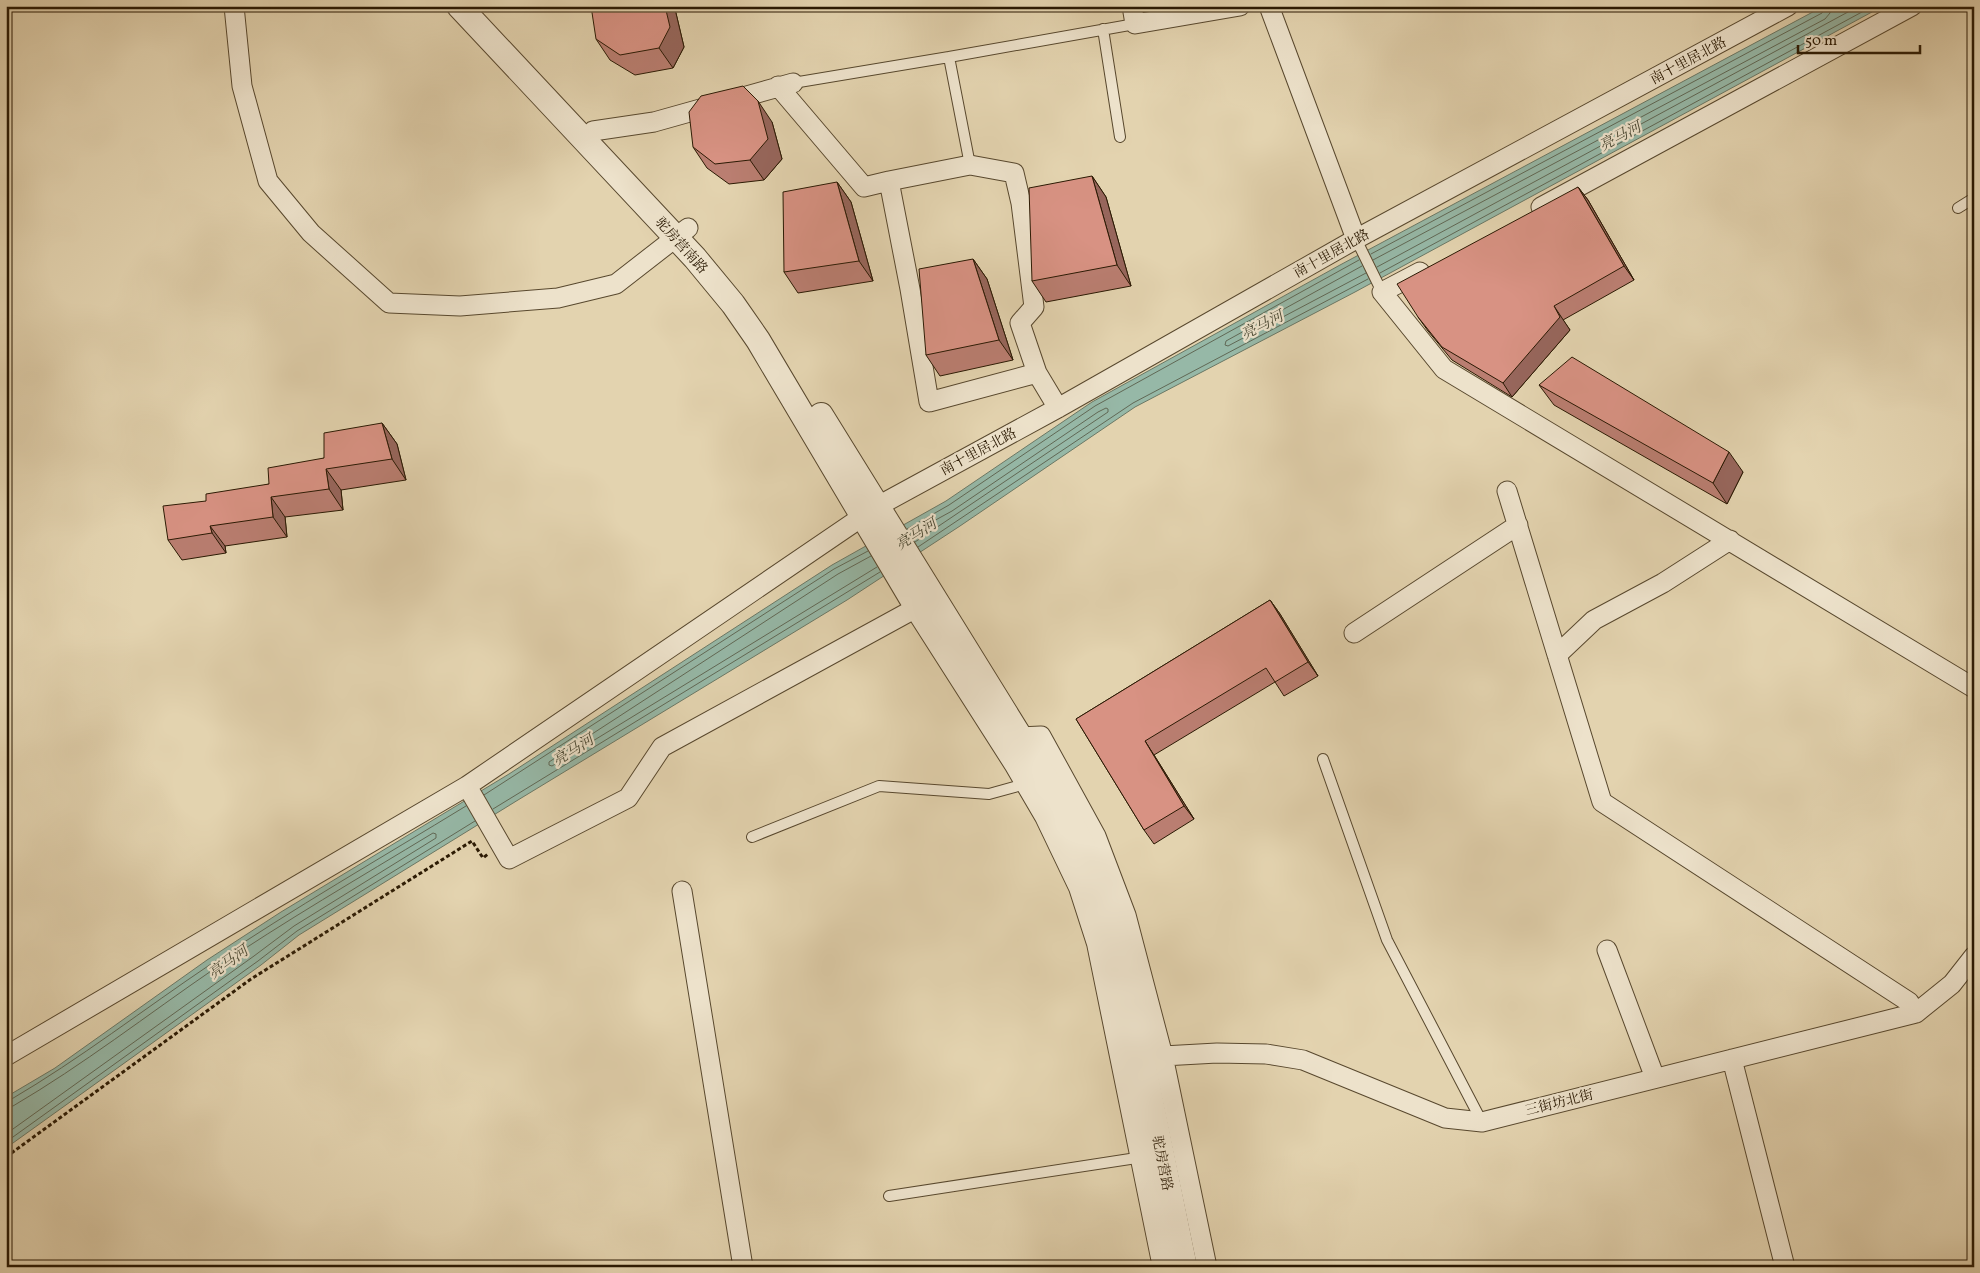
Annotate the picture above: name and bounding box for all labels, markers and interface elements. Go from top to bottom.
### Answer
scale bar [1798,22,1920,54]
text: 50 m [1805,31,1837,52]
street label: 南十里居北路 [1647,33,1730,89]
water label: 亮马河 [1596,116,1648,157]
street label: 驼房营南路 [650,214,711,278]
street label: 南十里居北路 [1290,226,1373,283]
water label: 亮马河 [1238,305,1290,346]
street label: 南十里居北路 [937,424,1020,480]
water label: 亮马河 [892,513,944,556]
water label: 亮马河 [549,729,601,772]
water label: 亮马河 [205,940,256,985]
street label: 三街坊北街 [1523,1086,1596,1121]
street label: 驼房营路 [1147,1134,1176,1193]

